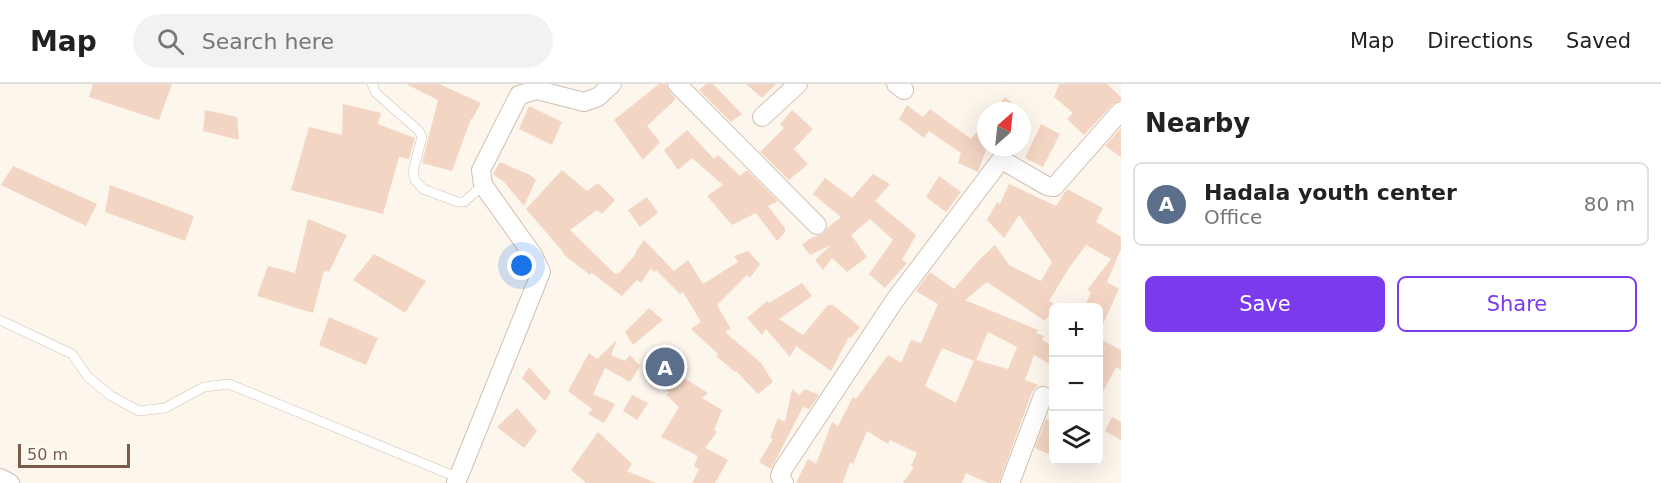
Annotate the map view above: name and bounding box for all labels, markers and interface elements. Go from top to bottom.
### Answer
search box [133,14,553,68]
text: Map [30,25,97,58]
icon: search [154,25,187,58]
text: Search here [202,29,334,54]
text: Map [1350,29,1394,53]
text: Directions [1427,29,1533,53]
text: Saved [1566,29,1631,53]
north arrow [977,102,1031,156]
text: Nearby [1145,108,1250,138]
text: Hadala youth center [1204,180,1457,205]
text: A [1159,192,1174,216]
text: 80 m [1584,192,1635,216]
text: Office [1204,205,1262,229]
your location [507,251,536,280]
button: Save [1145,276,1385,332]
button: Share [1397,276,1637,332]
map controls [1049,303,1103,465]
button: + [1049,303,1103,357]
pin: A [646,344,684,390]
button: − [1049,357,1103,411]
button: layers [1049,411,1103,465]
scale bar [18,441,130,468]
text: 50 m [27,445,68,464]

